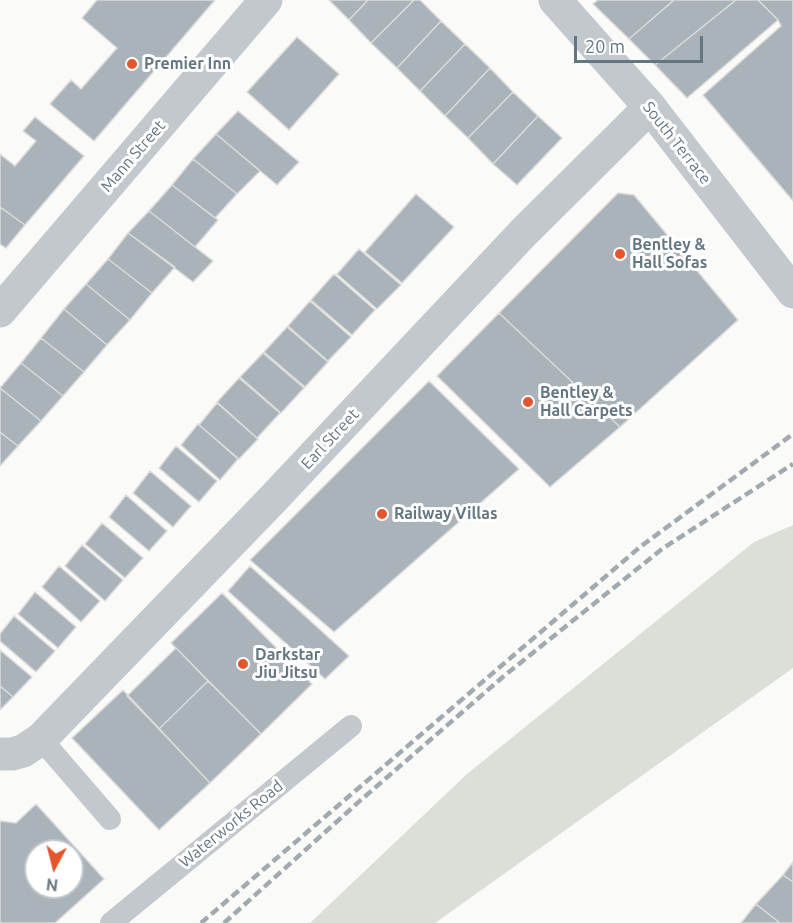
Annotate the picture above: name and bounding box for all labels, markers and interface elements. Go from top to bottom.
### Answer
scale bar [577,24,706,62]
text: 20 m [585,36,625,56]
place label: Premier Inn [144,54,231,74]
marker: Premier Inn [125,57,139,71]
street label: South Terrace [639,98,715,188]
street label: Mann Street [97,116,169,196]
place label: Bentley & Hall Sofas [632,235,707,273]
marker: Bentley & Hall Sofas [613,247,627,261]
place label: Bentley & Hall Carpets [540,383,633,421]
marker: Bentley & Hall Carpets [521,395,535,409]
street label: Earl Street [297,405,363,473]
place label: Railway Villas [394,504,498,524]
marker: Railway Villas [375,507,389,521]
place label: Darkstar Jiu Jitsu [255,645,320,683]
marker: Darkstar Jiu Jitsu [236,657,250,671]
street label: Waterworks Road [175,776,287,872]
north arrow [24,839,84,899]
text: N [45,875,59,895]

